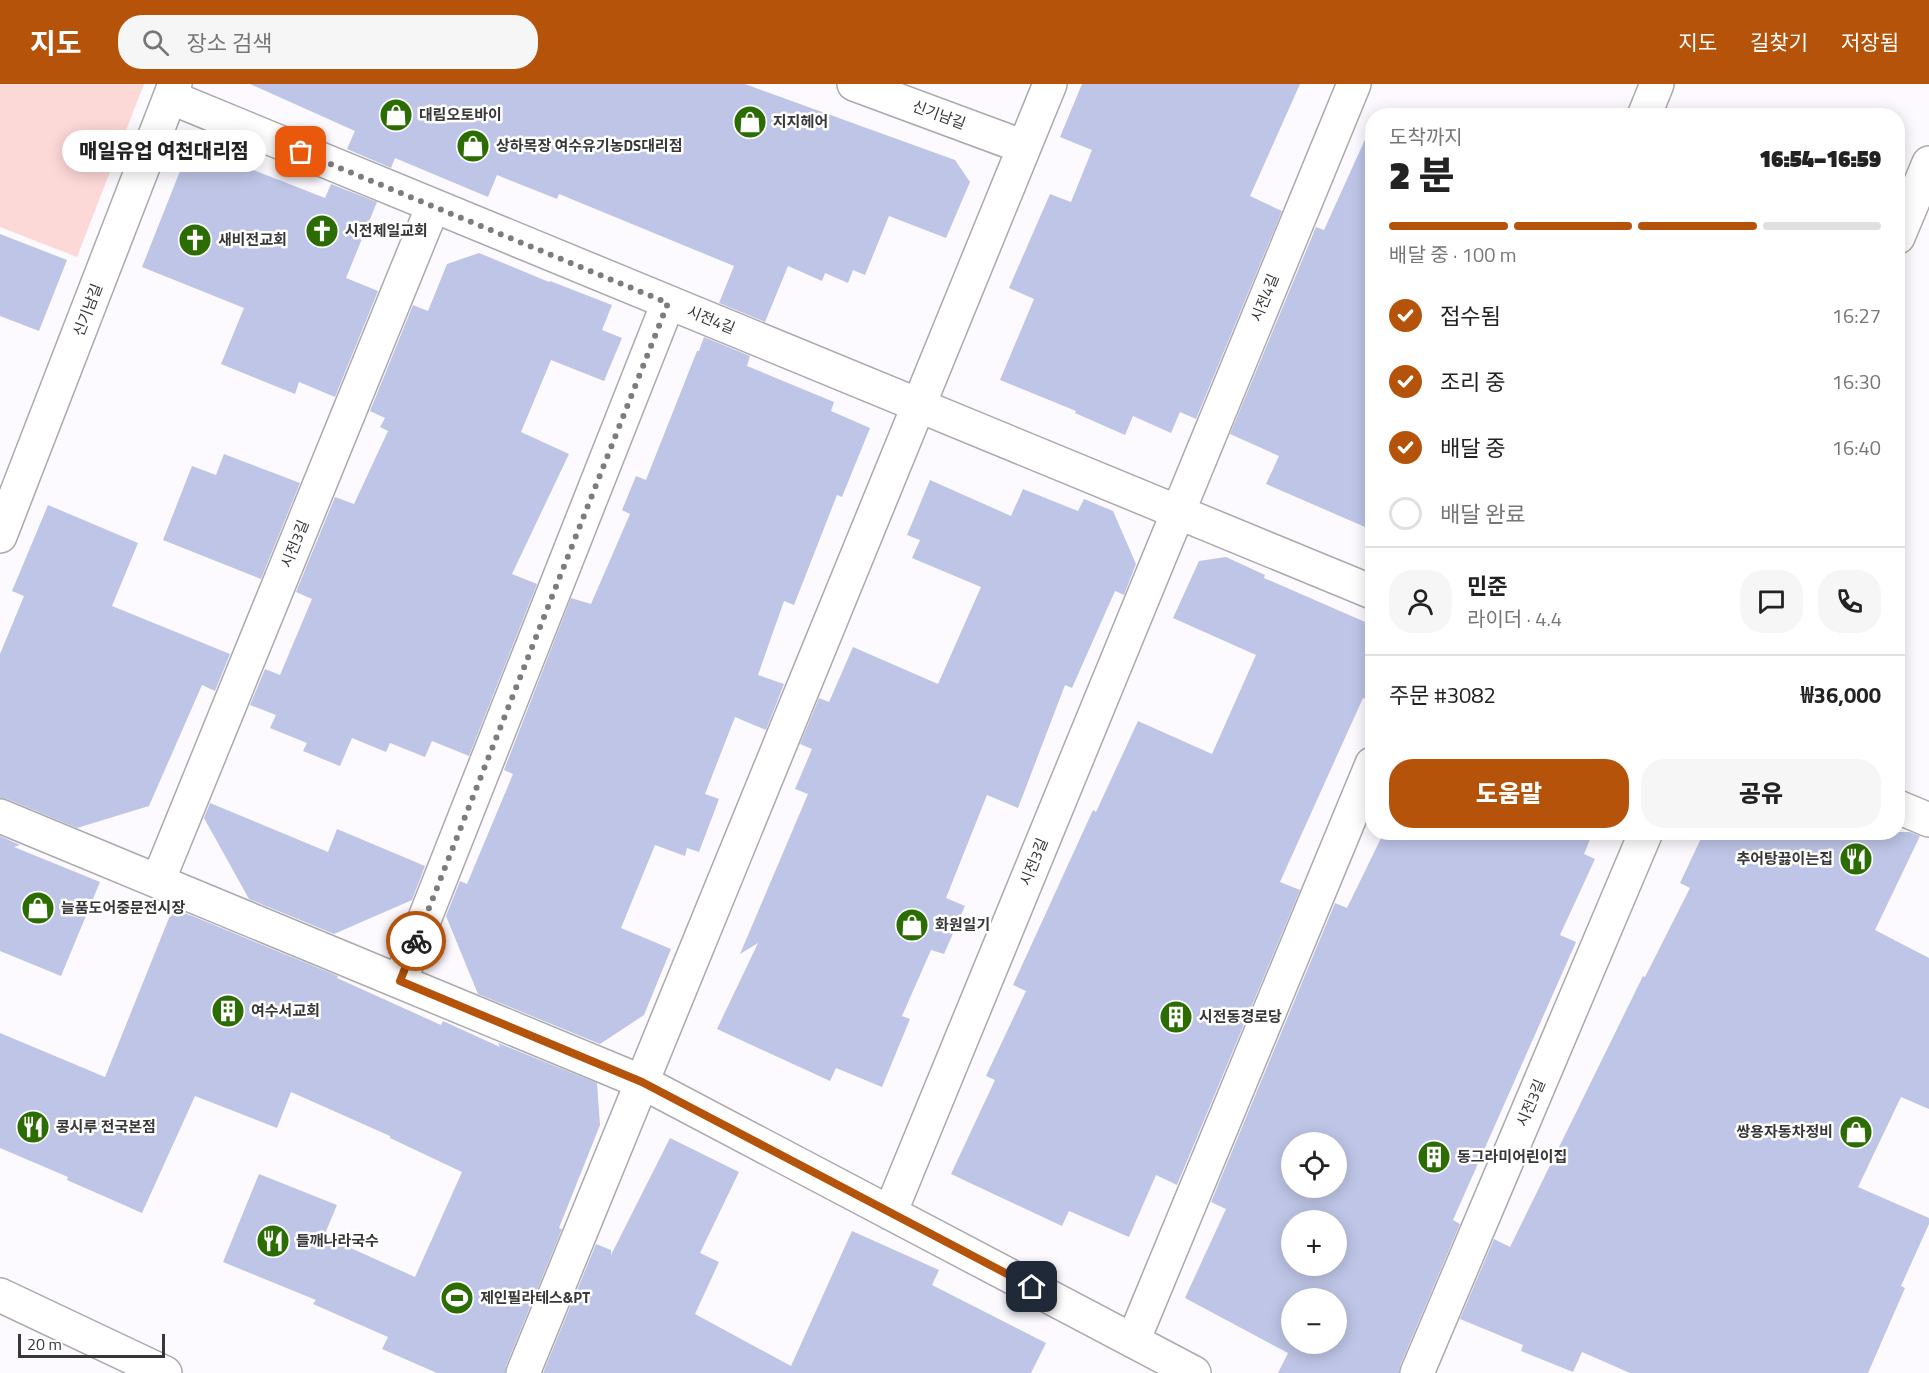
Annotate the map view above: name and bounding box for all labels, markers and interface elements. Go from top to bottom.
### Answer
search box [118,15,538,69]
text: 지도 [30,21,82,64]
icon: search [139,26,172,59]
text: 장소 검색 [187,26,272,60]
text: 지도 [1678,26,1717,58]
text: 길찾기 [1750,26,1808,58]
text: 저장됨 [1841,26,1899,58]
street label: 신기남길 [909,94,969,135]
shop icon: 대림오토바이 [378,97,414,133]
place label: 대림오토바이 [419,103,502,126]
shop icon: 지지헤어 [732,104,768,140]
place label: 지지헤어 [773,110,828,133]
text: 도착까지 [1389,121,1463,152]
pin [275,126,326,177]
shop icon: 상하목장 여수유기농DS대리점 [455,128,491,164]
callout: 매일유업 여천대리점 [61,131,265,173]
place label: 상하목장 여수유기농DS대리점 [496,134,683,157]
text: 매일유업 여천대리점 [79,135,249,166]
icon: bag [284,135,317,168]
text: 16:54–16:59 [1759,142,1881,176]
text: 2 분 [1389,145,1455,204]
church icon: 시전제일교회 [304,213,340,249]
place label: 시전제일교회 [345,219,428,242]
church icon: 새비전교회 [177,222,213,258]
place label: 새비전교회 [218,228,287,251]
text: 배달 중 · 100 m [1389,239,1516,270]
street label: 시전4길 [1245,270,1285,325]
street label: 신기남길 [67,280,108,340]
icon: check [1389,299,1422,332]
text: 접수됨 [1440,299,1501,333]
street label: 시전4길 [684,300,739,340]
text: 16:27 [1832,300,1881,331]
icon: check [1389,365,1422,398]
text: 조리 중 [1440,365,1506,399]
text: 16:30 [1832,366,1881,397]
icon: check [1389,431,1422,464]
text: 배달 중 [1440,431,1506,465]
text: 16:40 [1832,432,1881,463]
text: 배달 완료 [1440,497,1526,531]
street label: 시전3길 [275,516,315,571]
text: 민준 [1467,569,1507,603]
button: person [1389,570,1452,633]
button: chat [1740,570,1803,633]
button: phone [1818,570,1881,633]
text: 라이더 · 4.4 [1467,603,1562,634]
text: 주문 #3082 [1389,678,1496,712]
text: ₩36,000 [1801,678,1881,712]
button: 도움말 [1389,759,1629,828]
button: 공유 [1641,759,1881,828]
street label: 시전3길 [1014,834,1054,889]
restaurant icon: 추어탕끓이는집 [1838,841,1874,877]
place label: 추어탕끓이는집 [1736,847,1833,870]
shop icon: 늘품도어중문전시장 [20,890,56,926]
place label: 늘품도어중문전시장 [61,896,185,919]
shop icon: 화원일기 [894,907,930,943]
courier [386,911,446,971]
place label: 화원일기 [935,913,990,936]
icon: bike [400,925,433,958]
building icon: 여수서교회 [210,993,246,1029]
place label: 여수서교회 [251,999,320,1022]
building icon: 시전동경로당 [1158,999,1194,1035]
place label: 시전동경로당 [1199,1005,1282,1028]
street label: 시전3길 [1510,1075,1551,1130]
restaurant icon: 콩시루 전국본점 [15,1109,51,1145]
shop icon: 쌍용자동차정비 [1838,1114,1874,1150]
place label: 콩시루 전국본점 [56,1115,156,1138]
place label: 쌍용자동차정비 [1736,1120,1833,1143]
map controls [1281,1132,1347,1354]
button: locate [1281,1132,1347,1198]
building icon: 동그라미어린이집 [1416,1139,1452,1175]
place label: 동그라미어린이집 [1457,1145,1567,1168]
button: + [1281,1210,1347,1276]
restaurant icon: 들깨나라국수 [255,1223,291,1259]
place label: 들깨나라국수 [296,1229,379,1252]
pin [1006,1261,1057,1312]
icon: home [1015,1270,1048,1303]
sports icon: 제인필라테스&PT [439,1280,475,1316]
place label: 제인필라테스&PT [480,1286,590,1309]
button: − [1281,1288,1347,1354]
scale bar [18,1331,165,1358]
text: 20 m [27,1332,62,1356]

